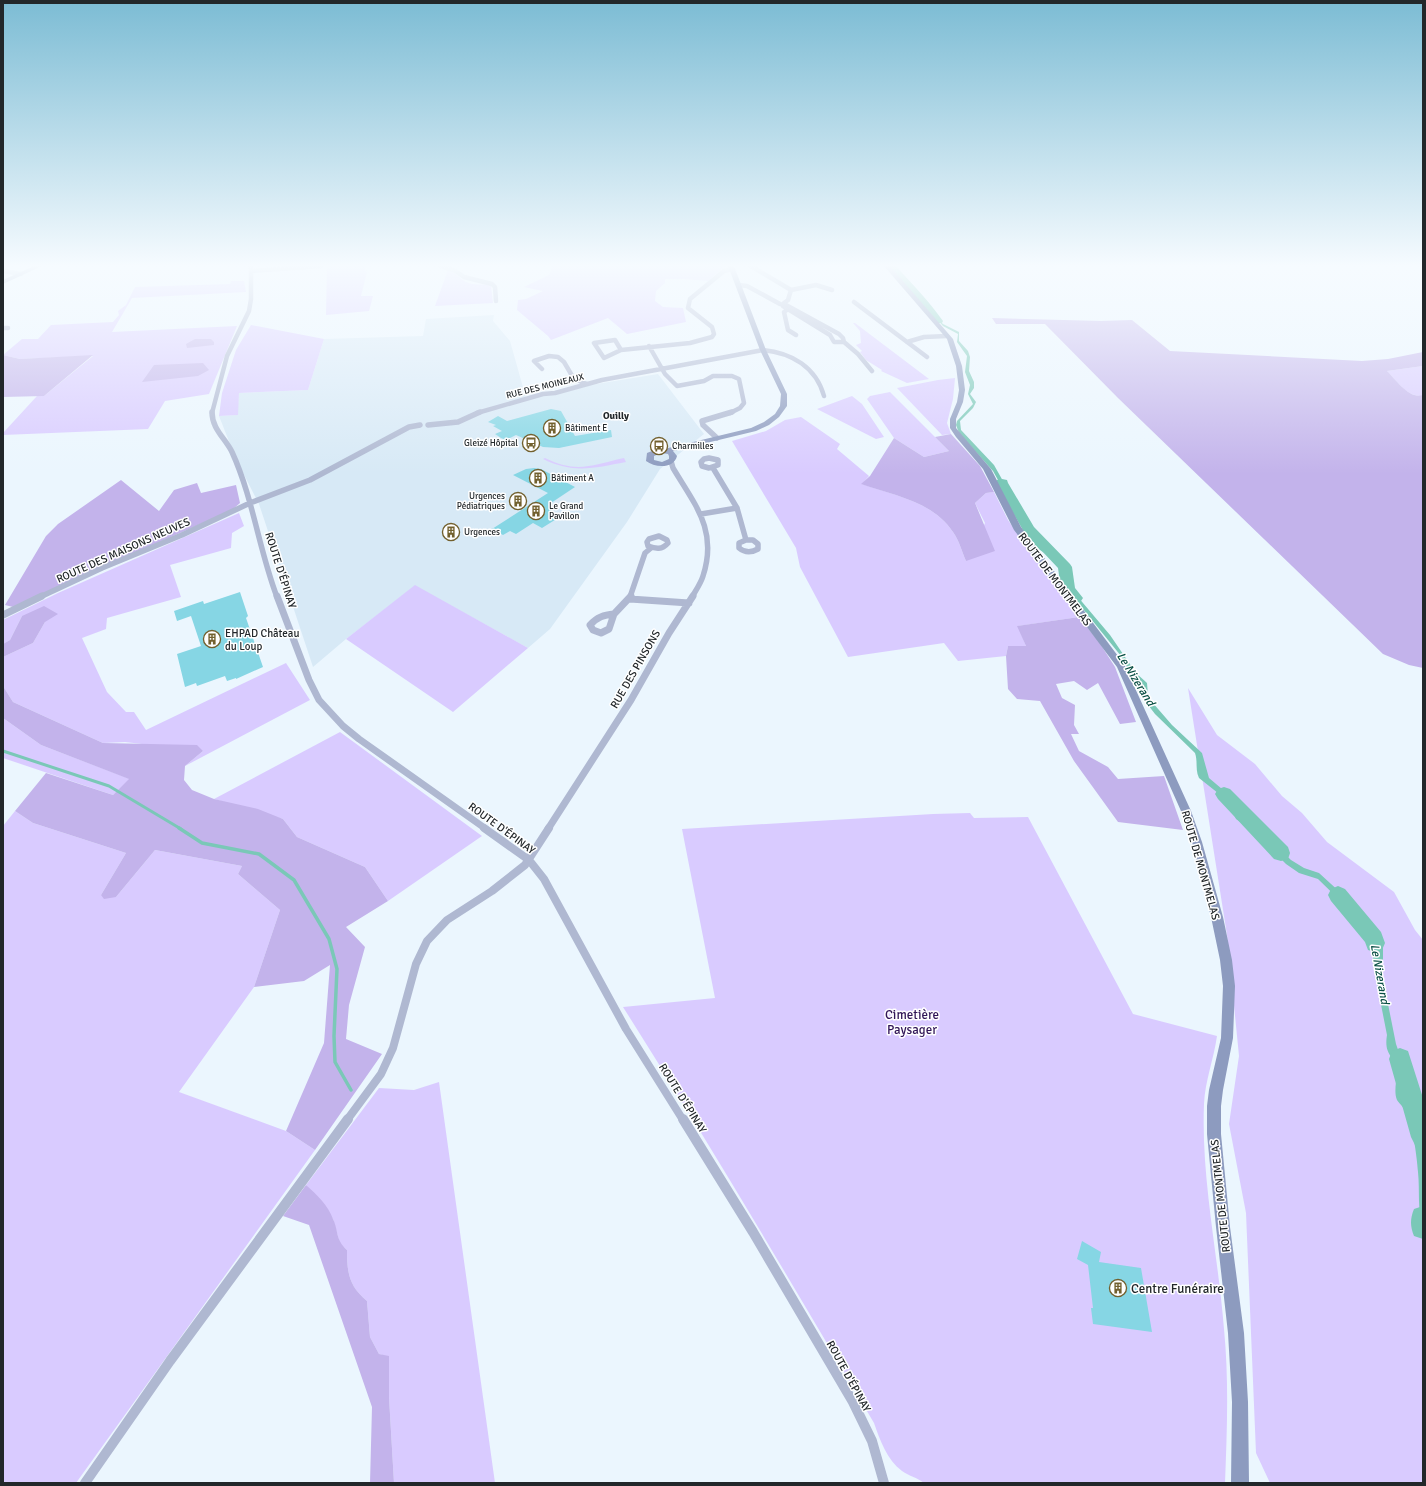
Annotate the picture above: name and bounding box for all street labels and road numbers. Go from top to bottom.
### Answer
street label: RUE DES MOINEAUX [505,371,586,401]
street label: ROUTE DES MAISONS NEUVES [54,515,192,586]
street label: ROUTE D'ÉPINAY [262,530,300,610]
street label: ROUTE DE MONTMELAS [1015,530,1094,628]
street label: RUE DES PINSONS [608,628,663,711]
street label: ROUTE D'ÉPINAY [466,799,539,857]
street label: ROUTE DE MONTMELAS [1179,809,1222,921]
street label: ROUTE D'ÉPINAY [656,1061,710,1136]
street label: ROUTE DE MONTMELAS [1208,1139,1233,1253]
street label: ROUTE D'ÉPINAY [824,1338,875,1414]

